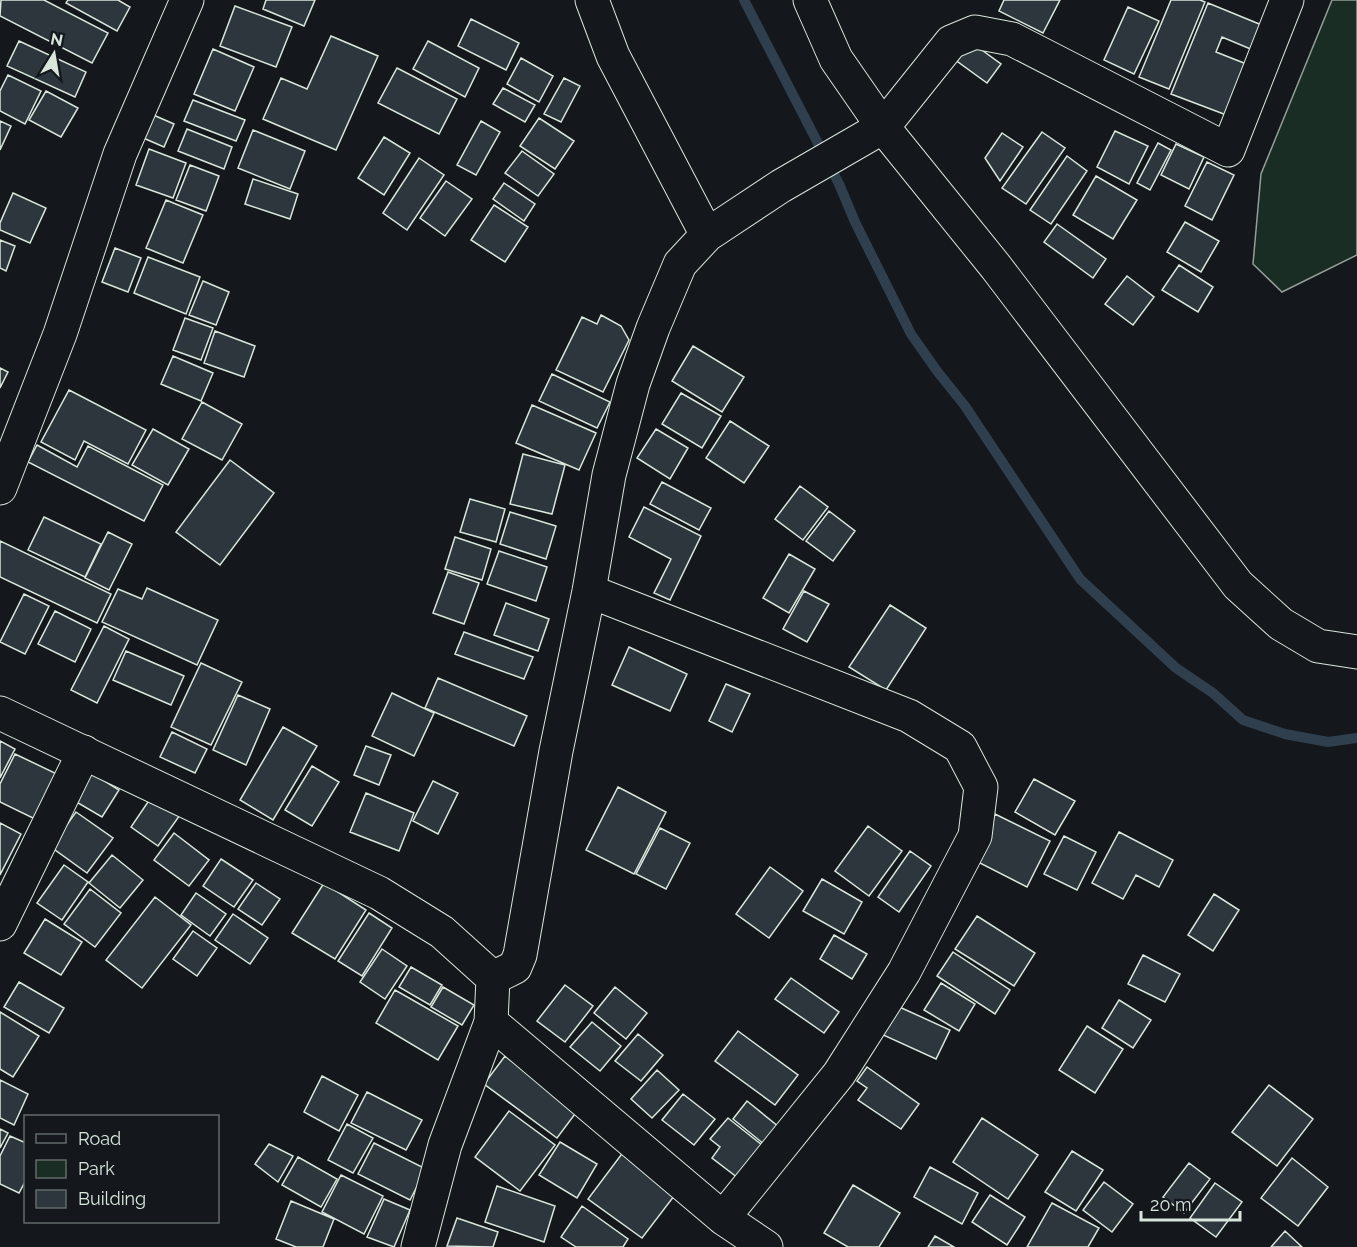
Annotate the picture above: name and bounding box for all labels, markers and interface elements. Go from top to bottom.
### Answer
north arrow [24,24,84,84]
text: N [49,29,65,50]
legend [24,1115,219,1223]
text: Road [78,1128,121,1149]
text: Park [78,1158,115,1179]
scale bar [1141,1184,1240,1222]
text: Building [78,1188,146,1209]
text: 20 m [1150,1194,1192,1215]

